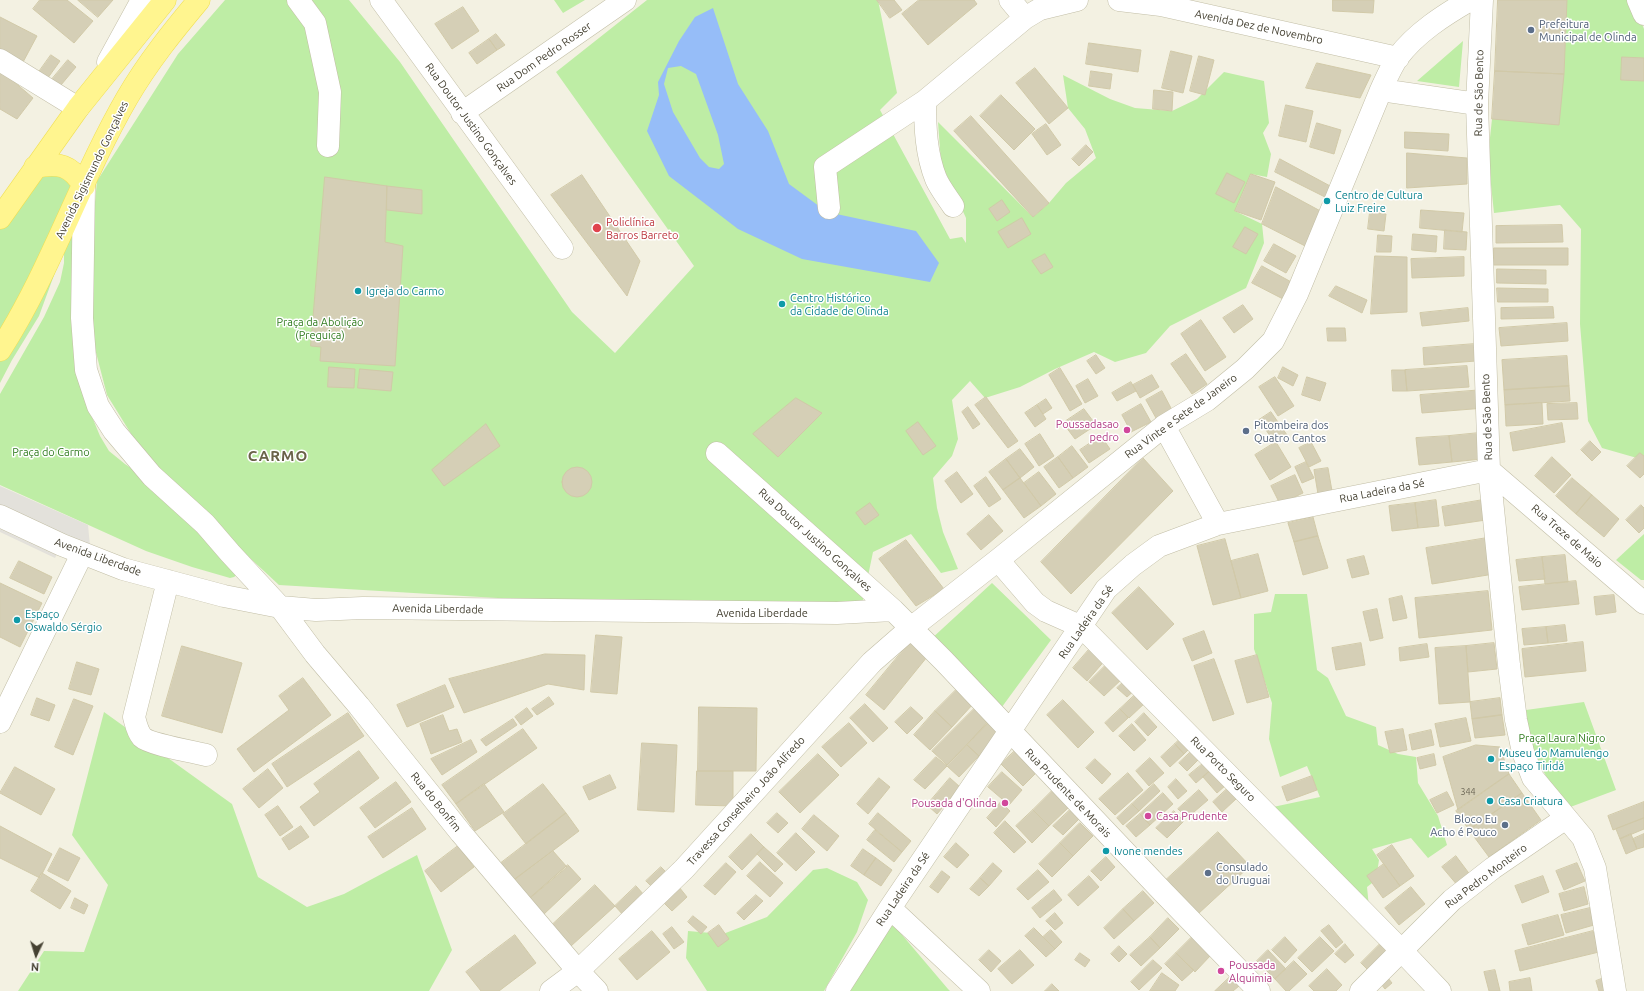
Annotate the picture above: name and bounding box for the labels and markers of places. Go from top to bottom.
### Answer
place label: Prefeitura Municipal de Olinda [1539,17,1637,43]
marker: Prefeitura Municipal de Olinda [1526,25,1536,35]
place label: Centro de Cultura Luiz Freire [1335,188,1423,214]
marker: Centro de Cultura Luiz Freire [1322,196,1332,206]
place label: Policlínica Barros Barreto [606,215,678,241]
marker: Policlínica Barros Barreto [591,222,603,234]
place label: Igreja do Carmo [366,284,444,298]
marker: Igreja do Carmo [353,286,363,296]
place label: Centro Histórico da Cidade de Olinda [790,291,889,317]
marker: Centro Histórico da Cidade de Olinda [777,299,787,309]
place label: Poussadasao pedro [1056,417,1119,443]
place label: Pitombeira dos Quatro Cantos [1254,418,1329,444]
marker: Poussadasao pedro [1122,425,1132,435]
marker: Pitombeira dos Quatro Cantos [1241,426,1251,436]
place label: Espaço Oswaldo Sérgio [25,607,102,633]
marker: Espaço Oswaldo Sérgio [12,615,22,625]
place label: Museu do Mamulengo Espaço Tiridá [1499,746,1609,772]
marker: Museu do Mamulengo Espaço Tiridá [1486,754,1496,764]
place label: Casa Criatura [1498,794,1563,808]
place label: Pousada d'Olinda [911,796,997,810]
marker: Casa Criatura [1485,796,1495,806]
marker: Pousada d'Olinda [1000,798,1010,808]
place label: Casa Prudente [1156,809,1228,823]
marker: Casa Prudente [1143,811,1153,821]
place label: Bloco Eu Acho é Pouco [1430,812,1497,838]
marker: Bloco Eu Acho é Pouco [1500,820,1510,830]
place label: Ivone mendes [1114,844,1183,858]
marker: Ivone mendes [1101,846,1111,856]
place label: Consulado do Uruguai [1216,860,1270,886]
marker: Consulado do Uruguai [1203,868,1213,878]
place label: Poussada Alquimia [1229,958,1275,984]
marker: Poussada Alquimia [1216,966,1226,976]

